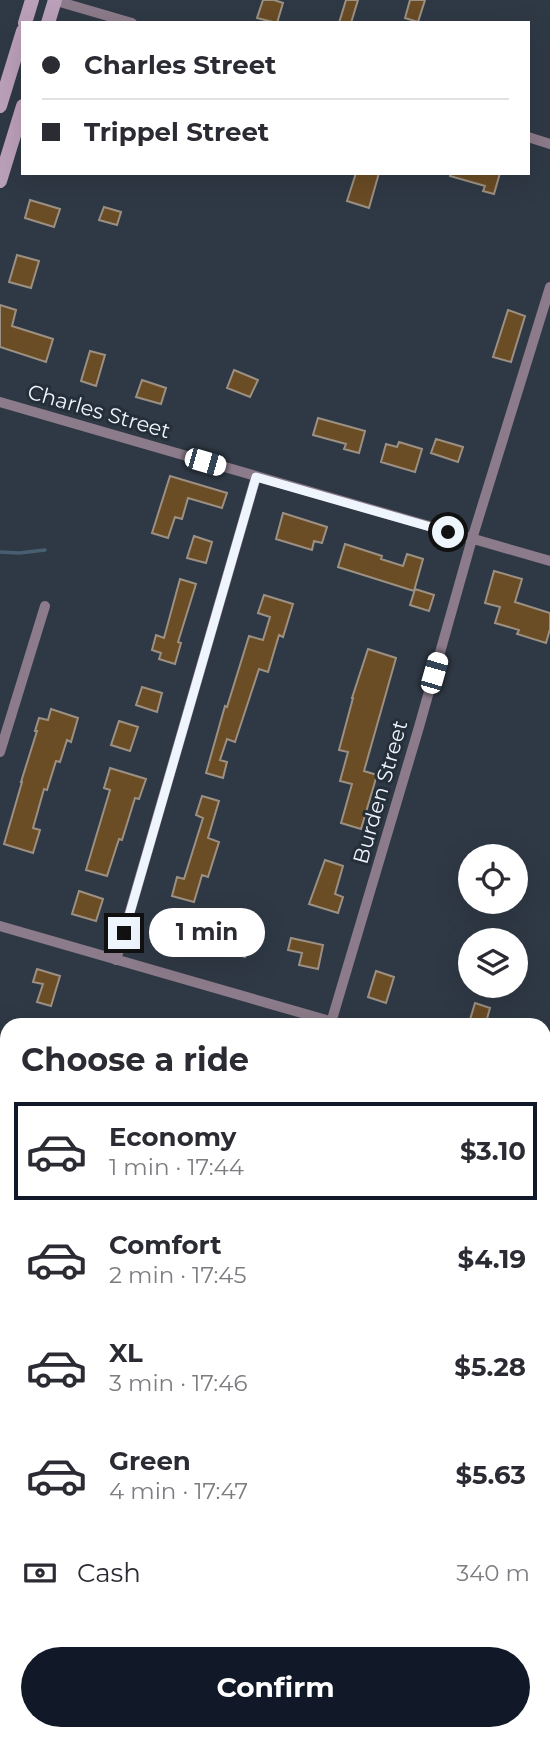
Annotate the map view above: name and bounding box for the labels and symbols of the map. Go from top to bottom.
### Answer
street label: Charles Street [25,379,173,443]
car [182,446,229,478]
route start [432,516,464,548]
car [419,650,450,696]
street label: Burden Street [348,717,412,867]
callout: 1 min [148,908,264,958]
route end [108,917,140,949]

